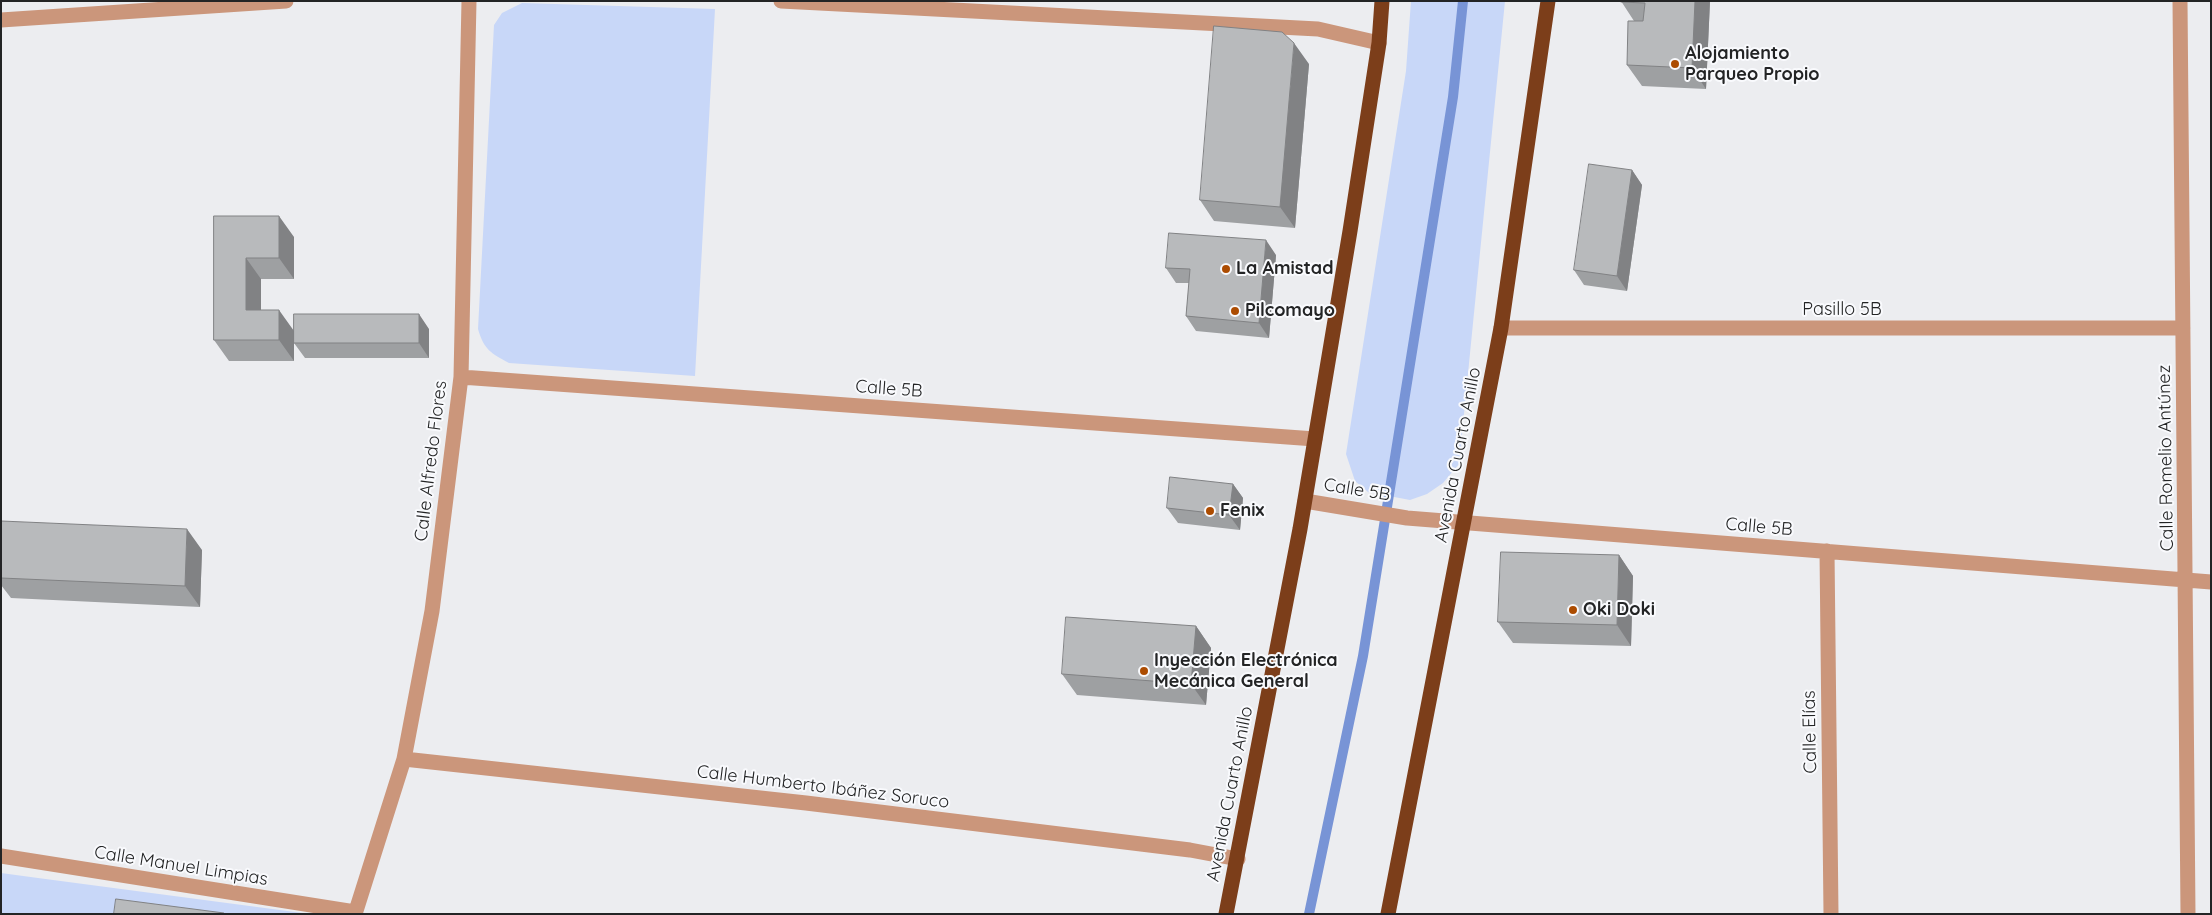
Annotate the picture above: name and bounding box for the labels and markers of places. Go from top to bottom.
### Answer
place label: Alojamiento Parqueo Propio [1685,43,1820,86]
marker: Alojamiento Parqueo Propio [1669,58,1681,70]
place label: La Amistad [1236,258,1333,280]
marker: La Amistad [1220,263,1232,275]
place label: Pilcomayo [1245,300,1335,322]
marker: Pilcomayo [1229,305,1241,317]
place label: Fenix [1220,500,1264,522]
marker: Fenix [1204,505,1216,517]
place label: Oki Doki [1583,599,1655,621]
marker: Oki Doki [1567,604,1579,616]
place label: Inyección Electrónica Mecánica General [1154,650,1338,692]
marker: Inyección Electrónica Mecánica General [1138,665,1150,677]

